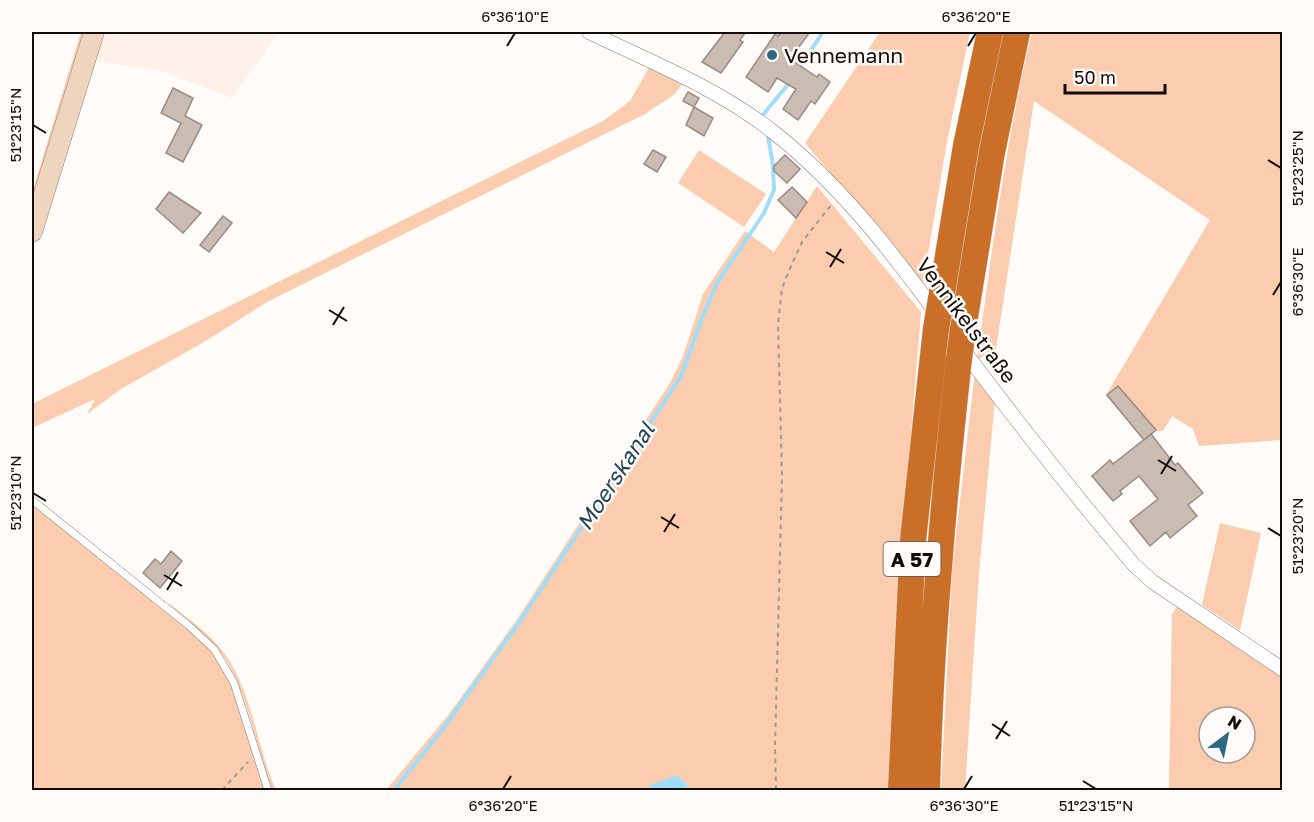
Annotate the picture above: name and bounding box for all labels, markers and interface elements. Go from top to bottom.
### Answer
text: 6°36'10"E [481,7,549,25]
text: 6°36'20"E [941,7,1011,25]
place label: Vennemann [784,42,903,68]
marker: Vennemann [765,48,779,62]
scale bar [1065,57,1166,95]
text: 50 m [1074,66,1116,88]
text: 51°23'15"N [6,88,24,162]
text: 51°23'25"N [1288,130,1306,206]
text: 6°36'30"E [1288,247,1306,317]
street label: Vennikelstraße [911,252,1023,388]
water label: Moerskanal [570,416,660,535]
text: 51°23'10"N [6,455,24,531]
text: 51°23'20"N [1288,498,1306,574]
road number: A 57 [884,542,940,576]
north arrow [1197,705,1257,765]
text: N [1224,711,1245,734]
text: 6°36'20"E [468,796,538,814]
text: 6°36'30"E [929,796,999,814]
text: 51°23'15"N [1059,796,1133,814]

